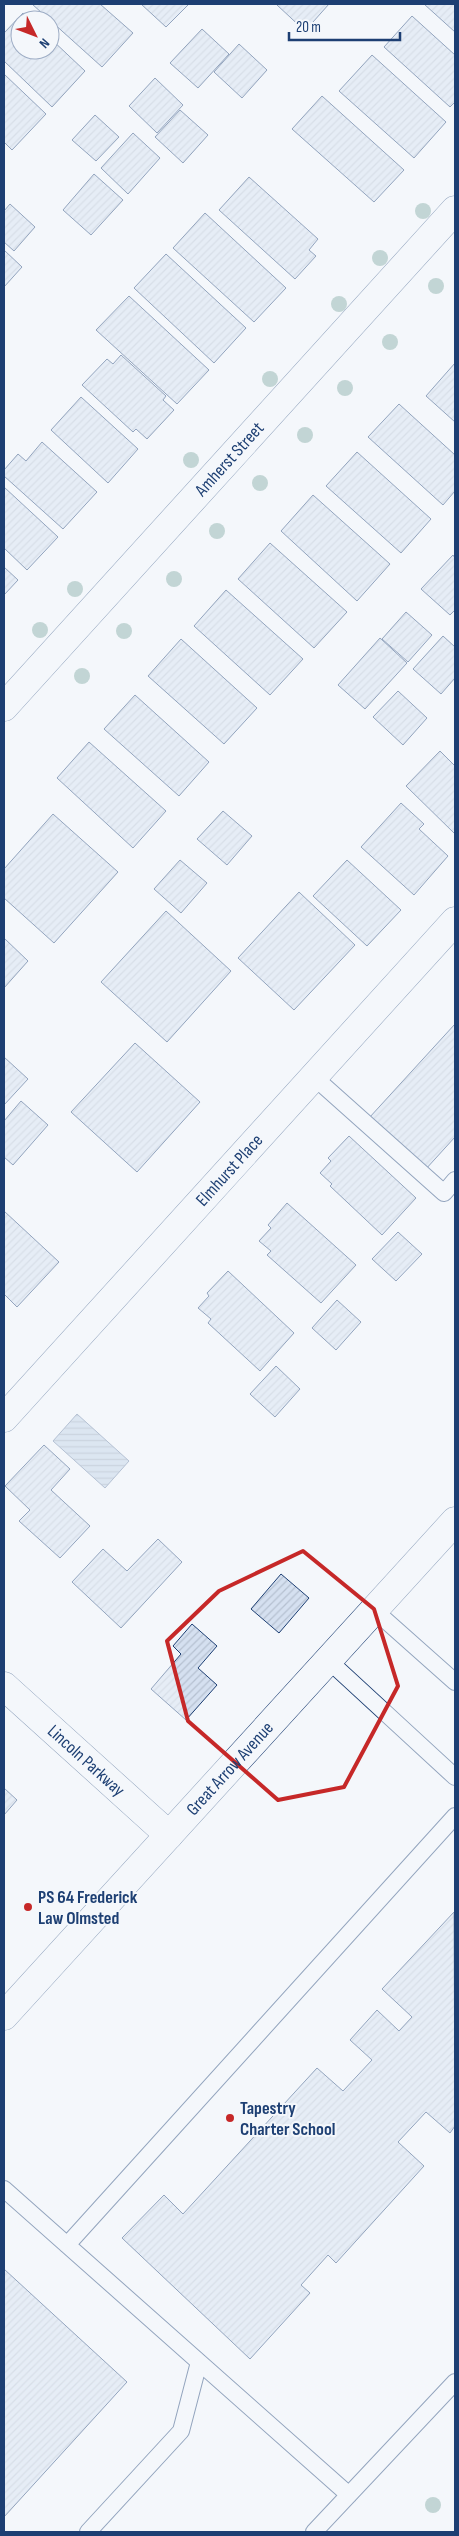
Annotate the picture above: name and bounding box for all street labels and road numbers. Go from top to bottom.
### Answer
street label: Amherst Street [190,418,269,501]
street label: Elmhurst Place [192,1130,267,1211]
street label: Great Arrow Avenue [182,1718,278,1820]
street label: Lincoln Parkway [43,1721,129,1801]

